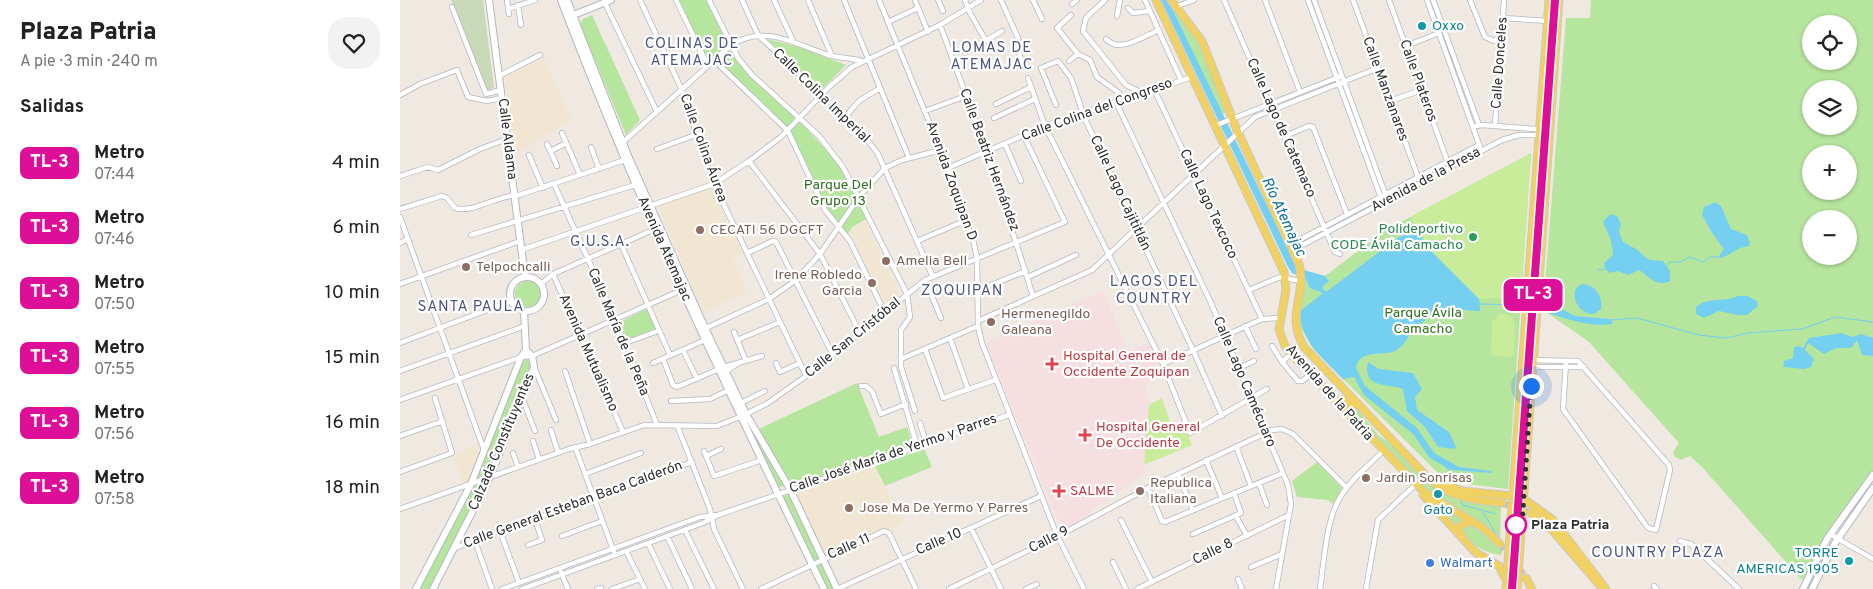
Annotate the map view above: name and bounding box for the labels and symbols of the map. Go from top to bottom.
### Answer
street label: Calle Donceles [1488,16,1512,110]
place label: Oxxo [1432,18,1464,35]
marker: Oxxo [1416,20,1428,32]
street label: Calle Manzanares [1358,34,1412,144]
district label: COLINAS DE ATEMAJAC [645,35,739,71]
street label: Calle Plateros [1395,38,1441,124]
district label: LOMAS DE ATEMAJAC [951,39,1033,75]
street label: Calle Colina Imperial [769,45,873,147]
street label: Calle Lago de Catemaco [1243,56,1320,201]
street label: Calle Colina del Congreso [1019,75,1175,145]
street label: Calle Beatriz Hernández [955,86,1023,234]
street label: Calle Colina Áurea [675,91,731,205]
street label: Calle Aldama [494,97,520,181]
street label: Avenida Zoquipan D [921,119,981,243]
street label: Calle Lago Cajititlán [1086,133,1154,253]
street label: Avenida de la Presa [1368,144,1484,216]
street label: Calle Lago Texcoco [1175,146,1241,262]
water label: Río Atemajac [1256,174,1310,261]
park label: Parque Del Grupo 13 [804,177,872,210]
street label: Avenida Atemajac [633,194,695,304]
place label: Polideportivo CODE Ávila Camacho [1331,221,1463,254]
place label: CECATI 56 DGCFT [710,222,824,239]
marker: CECATI 56 DGCFT [694,224,706,236]
marker: Polideportivo CODE Ávila Camacho [1467,231,1479,243]
district label: G.U.S.A. [570,233,630,252]
place label: Amelia Bell [896,253,967,270]
marker: Amelia Bell [880,255,892,267]
place label: Telpochcalli [476,259,550,276]
marker: Telpochcalli [460,261,472,273]
street label: Calle María de la Peña [583,265,653,399]
place label: Irene Robledo Garcia [775,267,862,300]
district label: LAGOS DEL COUNTRY [1110,273,1198,309]
marker: Irene Robledo Garcia [866,277,878,289]
line badge: TL-3 [1498,279,1568,311]
district label: ZOQUIPAN [921,282,1003,301]
street label: Avenida Mutualismo [554,292,622,414]
street label: Calle San Cristóbal [802,294,904,382]
district label: SANTA PAULA [418,298,524,317]
park label: Parque Ávila Camacho [1384,304,1462,338]
place label: Hermenegildo Galeana [1001,306,1090,339]
street label: Calle Lago Camécuaro [1209,314,1279,450]
marker: Hermenegildo Galeana [985,316,997,328]
street label: Avenida de la Patria [1281,342,1377,444]
place label: Hospital General de Occidente Zoquipan [1063,348,1190,381]
marker: Hospital General de Occidente Zoquipan [1045,357,1059,371]
street label: Calzada Constituyentes [465,371,539,513]
your location [1519,374,1544,399]
street label: Calle José María de Yermo y Parres [787,410,999,498]
place label: Hospital General De Occidente [1096,419,1200,452]
marker: Hospital General De Occidente [1078,428,1092,442]
street label: Calle General Esteban Baca Calderón [461,457,685,553]
place label: Jardin Sonrisas [1376,470,1472,487]
marker: Jardin Sonrisas [1360,472,1372,484]
place label: Republica Italiana [1150,475,1212,508]
place label: SALME [1070,483,1115,500]
marker: SALME [1052,484,1066,498]
marker: Republica Italiana [1134,485,1146,497]
marker: Gato [1432,488,1444,500]
place label: Jose Ma De Yermo Y Parres [859,500,1028,517]
marker: Jose Ma De Yermo Y Parres [843,502,855,514]
place label: Gato [1423,502,1453,519]
marker: Plaza Patria [1505,514,1527,536]
place label: Plaza Patria [1531,517,1609,534]
street label: Calle 9 [1026,523,1072,557]
street label: Calle 10 [913,525,965,559]
street label: Calle 11 [825,530,873,564]
street label: Calle 8 [1190,535,1236,569]
district label: COUNTRY PLAZA [1591,544,1725,563]
place label: TORRE AMERICAS 1905 [1736,545,1839,578]
place label: Walmart [1440,555,1493,572]
marker: TORRE AMERICAS 1905 [1843,555,1855,567]
marker: Walmart [1424,557,1436,569]

